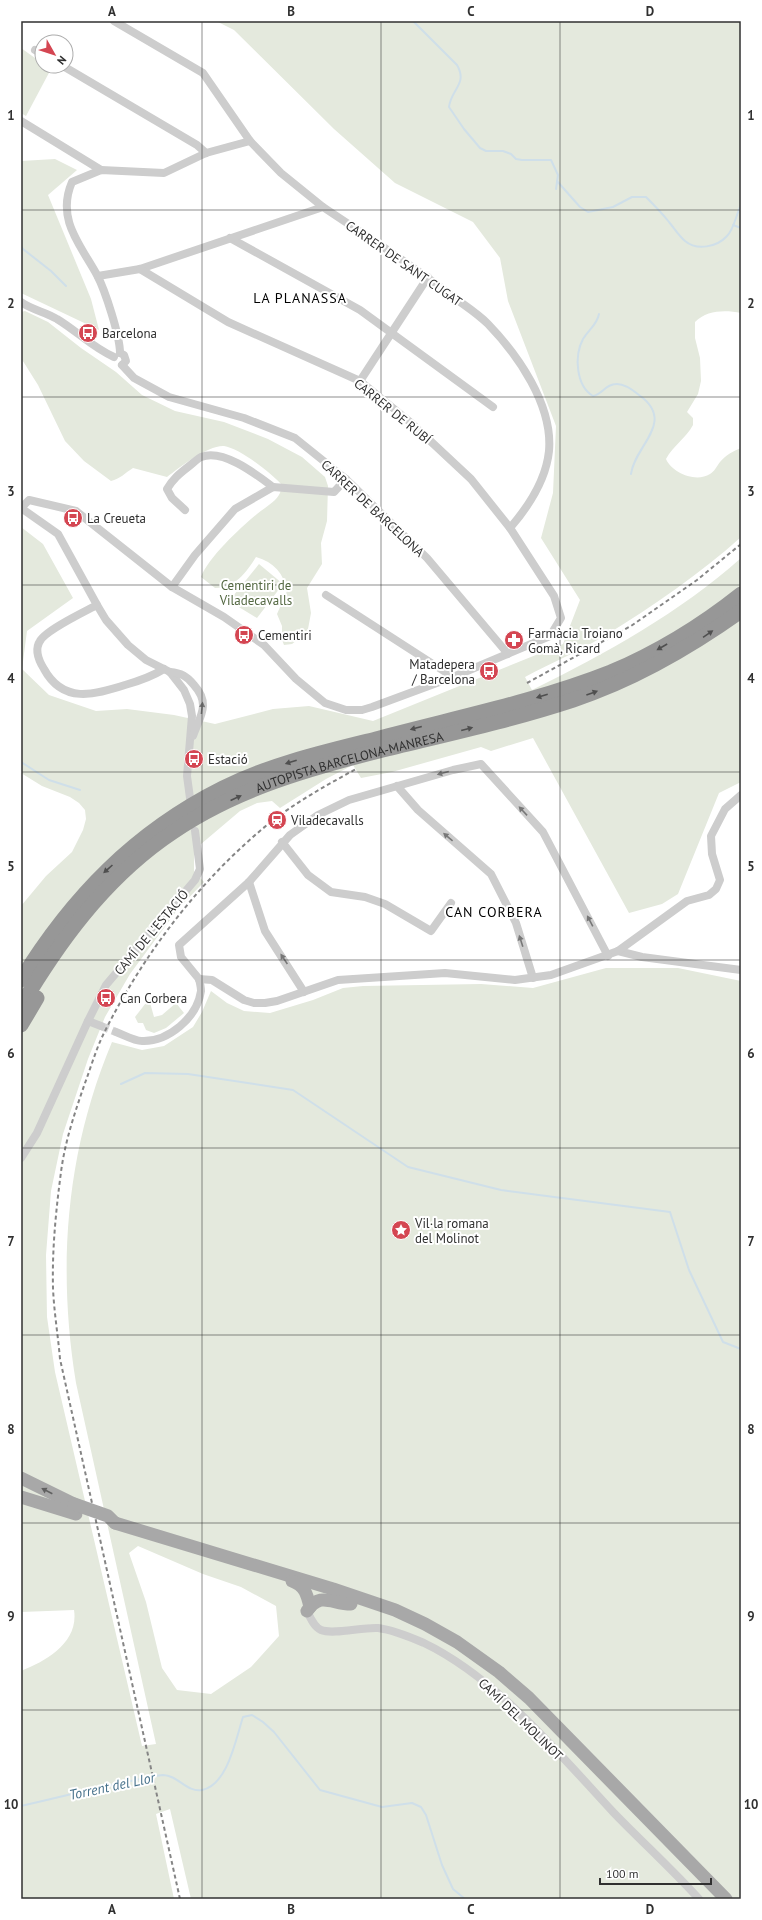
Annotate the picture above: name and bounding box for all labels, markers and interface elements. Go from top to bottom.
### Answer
text: A [108,3,116,20]
text: B [287,3,295,20]
text: C [467,3,475,20]
text: D [646,3,654,20]
north arrow [34,34,74,74]
text: N [54,53,69,68]
text: 1 [7,107,15,124]
text: 1 [747,107,755,124]
street label: CARRER DE SANT CUGAT [342,217,465,310]
district label: LA PLANASSA [253,289,347,307]
text: 2 [7,295,15,312]
text: 2 [747,295,755,312]
bus stop icon: Barcelona [77,322,99,344]
place label: Barcelona [102,325,157,342]
street label: CARRER DE RUBÍ [350,375,435,448]
street label: CARRER DE BARCELONA [317,456,428,561]
text: 3 [7,483,15,500]
text: 3 [747,483,755,500]
bus stop icon: La Creueta [62,507,84,529]
place label: La Creueta [87,510,146,527]
park label: Cementiri de Viladecavalls [219,577,292,609]
bus stop icon: Cementiri [233,624,255,646]
place label: Farmàcia Troiano Gomà, Ricard [528,625,623,657]
place label: Cementiri [258,627,312,644]
pharmacy icon: Farmàcia Troiano Gomà, Ricard [503,629,525,651]
one-way arrow [703,630,713,638]
one-way arrow [656,643,668,650]
place label: Matadepera / Barcelona [409,656,475,688]
bus stop icon: Matadepera / Barcelona [478,660,500,682]
text: 4 [7,670,15,687]
text: 4 [747,670,755,687]
one-way arrow [587,690,599,696]
one-way arrow [536,693,548,699]
one-way arrow [199,701,206,714]
one-way arrow [410,725,422,731]
one-way arrow [462,726,474,732]
street label: AUTOPISTA BARCELONA-MANRESA [253,728,445,797]
bus stop icon: Estació [183,748,205,770]
place label: Estació [208,751,248,768]
one-way arrow [284,759,296,765]
one-way arrow [437,770,449,776]
one-way arrow [230,795,242,801]
one-way arrow [519,806,528,815]
station icon: Viladecavalls [266,809,288,831]
place label: Viladecavalls [290,812,364,829]
one-way arrow [442,833,453,842]
text: 5 [7,858,15,875]
text: 5 [747,858,755,875]
one-way arrow [102,864,113,873]
street label: CAMÍ DE L'ESTACIÓ [111,886,192,979]
district label: CAN CORBERA [445,903,543,921]
one-way arrow [586,915,593,927]
one-way arrow [518,934,524,946]
one-way arrow [280,954,288,964]
bus stop icon: Can Corbera [95,987,117,1009]
place label: Can Corbera [120,990,187,1007]
text: 6 [7,1045,15,1062]
text: 6 [747,1045,755,1062]
place label: Vil·la romana del Molinot [414,1215,489,1247]
place icon: Vil·la romana del Molinot [390,1219,412,1241]
text: 7 [7,1233,15,1250]
text: 7 [747,1233,755,1250]
text: 8 [7,1421,15,1438]
text: 8 [747,1421,755,1438]
one-way arrow [41,1488,53,1494]
text: 9 [7,1608,15,1625]
text: 9 [747,1608,755,1625]
street label: CAMÍ DEL MOLINOT [475,1675,567,1764]
water label: Torrent del Llor [67,1768,158,1804]
text: 10 [4,1796,18,1813]
text: 10 [744,1796,758,1813]
scale bar [600,1860,711,1886]
text: 100 m [606,1866,639,1881]
text: A [108,1901,116,1918]
text: B [287,1901,295,1918]
text: C [467,1901,475,1918]
text: D [646,1901,654,1918]

